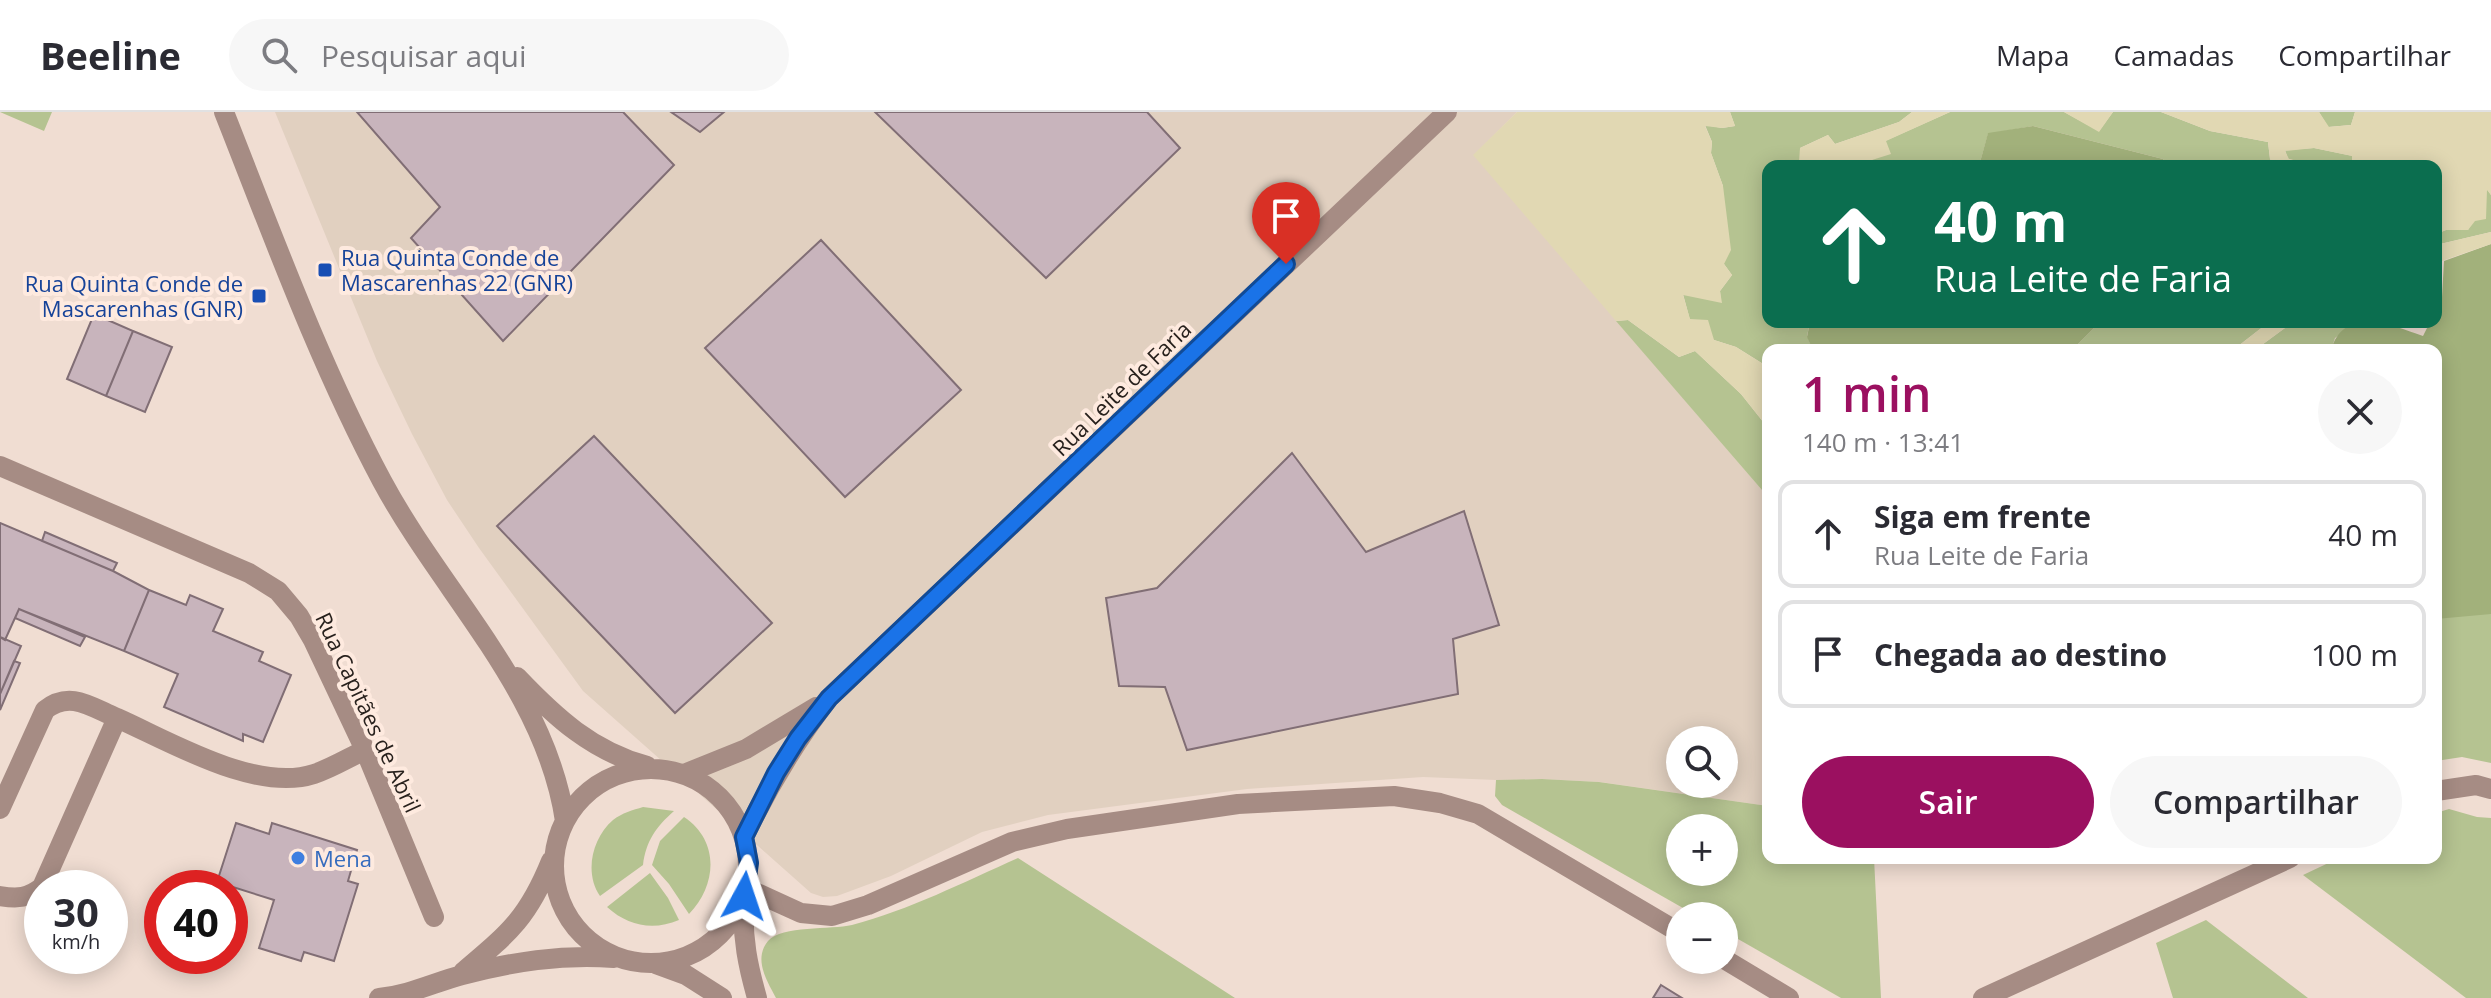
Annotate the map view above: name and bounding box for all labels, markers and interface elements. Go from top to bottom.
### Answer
search box [229,19,789,91]
text: Beeline [40,29,181,81]
icon: search [257,33,301,77]
text: Pesquisar aqui [321,35,527,76]
text: Mapa [1996,36,2069,74]
text: Camadas [2113,36,2234,74]
text: Compartilhar [2278,36,2451,74]
pin [1252,182,1320,264]
text: 40 m [1934,182,2068,258]
icon: ahead [1802,192,1906,296]
icon: arrive [1264,194,1308,238]
place label: Rua Quinta Conde de Mascarenhas 22 (GNR) [341,242,573,297]
text: Rua Leite de Faria [1934,254,2232,303]
marker: Rua Quinta Conde de Mascarenhas 22 (GNR) [316,261,334,279]
place label: Rua Quinta Conde de Mascarenhas (GNR) [25,268,243,323]
marker: Rua Quinta Conde de Mascarenhas (GNR) [250,287,268,305]
street label: Rua Leite de Faria [1045,314,1197,462]
text: 1 min [1802,361,1932,426]
button: close [2318,370,2402,454]
text: 140 m · 13:41 [1802,424,1964,460]
text: Siga em frente [1874,496,2091,537]
icon: ahead [1806,512,1850,556]
text: 40 m [2328,514,2398,555]
text: Rua Leite de Faria [1874,537,2089,573]
street label: Rua Capitães de Abril [309,607,429,817]
icon: arrive [1806,632,1850,676]
text: Chegada ao destino [1874,634,2167,675]
text: 100 m [2311,634,2398,675]
map controls [1666,726,1738,974]
button: search [1666,726,1738,798]
button: Sair [1802,756,2094,848]
button: Compartilhar [2110,756,2402,848]
button: + [1666,814,1738,886]
place label: Mena [314,843,372,873]
marker: Mena [289,849,307,867]
position arrow [702,854,786,938]
speed limit sign: 40 [144,870,248,974]
text: 30 [53,884,99,939]
button: − [1666,902,1738,974]
text: km/h [52,928,100,955]

